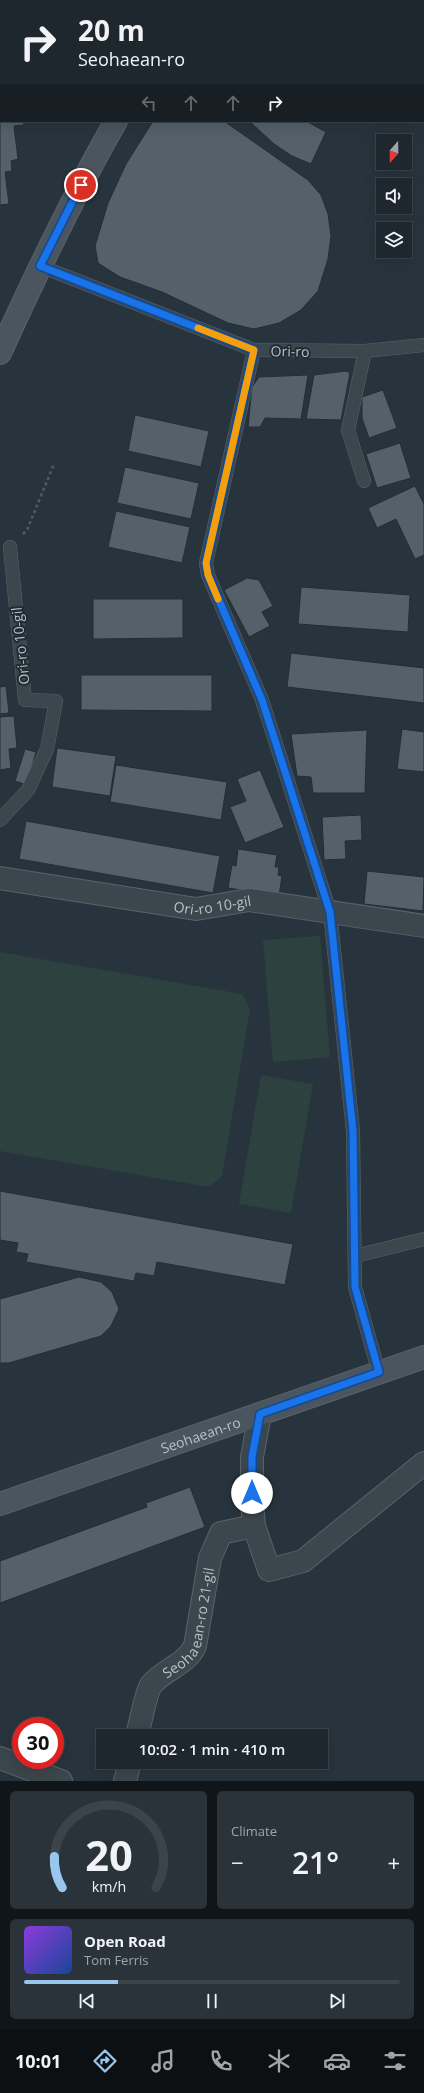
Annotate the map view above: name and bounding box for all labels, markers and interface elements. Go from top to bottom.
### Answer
text: 20 m [78,11,145,49]
icon: right [12,16,64,68]
text: Seohaean-ro [78,47,185,71]
icon: left [138,92,160,114]
icon: ahead [180,92,202,114]
icon: ahead [222,92,244,114]
icon: right [264,92,286,114]
north arrow [376,134,412,170]
map controls [376,134,412,258]
pin [64,168,98,202]
icon: arrive [70,174,92,196]
button: sound [376,178,412,214]
button: layers [376,222,412,258]
street label: Ori-ro [270,341,310,361]
street label: Ori-ro 10-gil [6,606,34,686]
street label: Ori-ro 10-gil [172,890,252,919]
street label: Seohaean-ro [158,1412,243,1457]
position arrow [231,1472,273,1514]
street label: Seohaean-ro 21-gil [158,1566,218,1682]
speed limit sign: 30 [12,1717,64,1769]
text: 10:02 · 1 min · 410 m [139,1739,285,1759]
text: Climate [231,1822,277,1840]
text: 20 [85,1827,132,1883]
text: 21° [292,1842,339,1883]
text: − [231,1847,244,1877]
text: + [387,1847,400,1877]
text: km/h [91,1877,126,1896]
text: Open Road [84,1931,166,1951]
text: Tom Ferris [84,1951,149,1969]
icon: previous [76,1990,98,2012]
icon: pause [201,1990,223,2012]
icon: next [326,1990,348,2012]
icon: directions [91,2047,119,2075]
icon: music [149,2047,177,2075]
icon: phone [207,2047,235,2075]
icon: climate [265,2047,293,2075]
icon: car [323,2047,351,2075]
icon: filters [381,2047,409,2075]
text: 10:01 [15,2049,61,2073]

